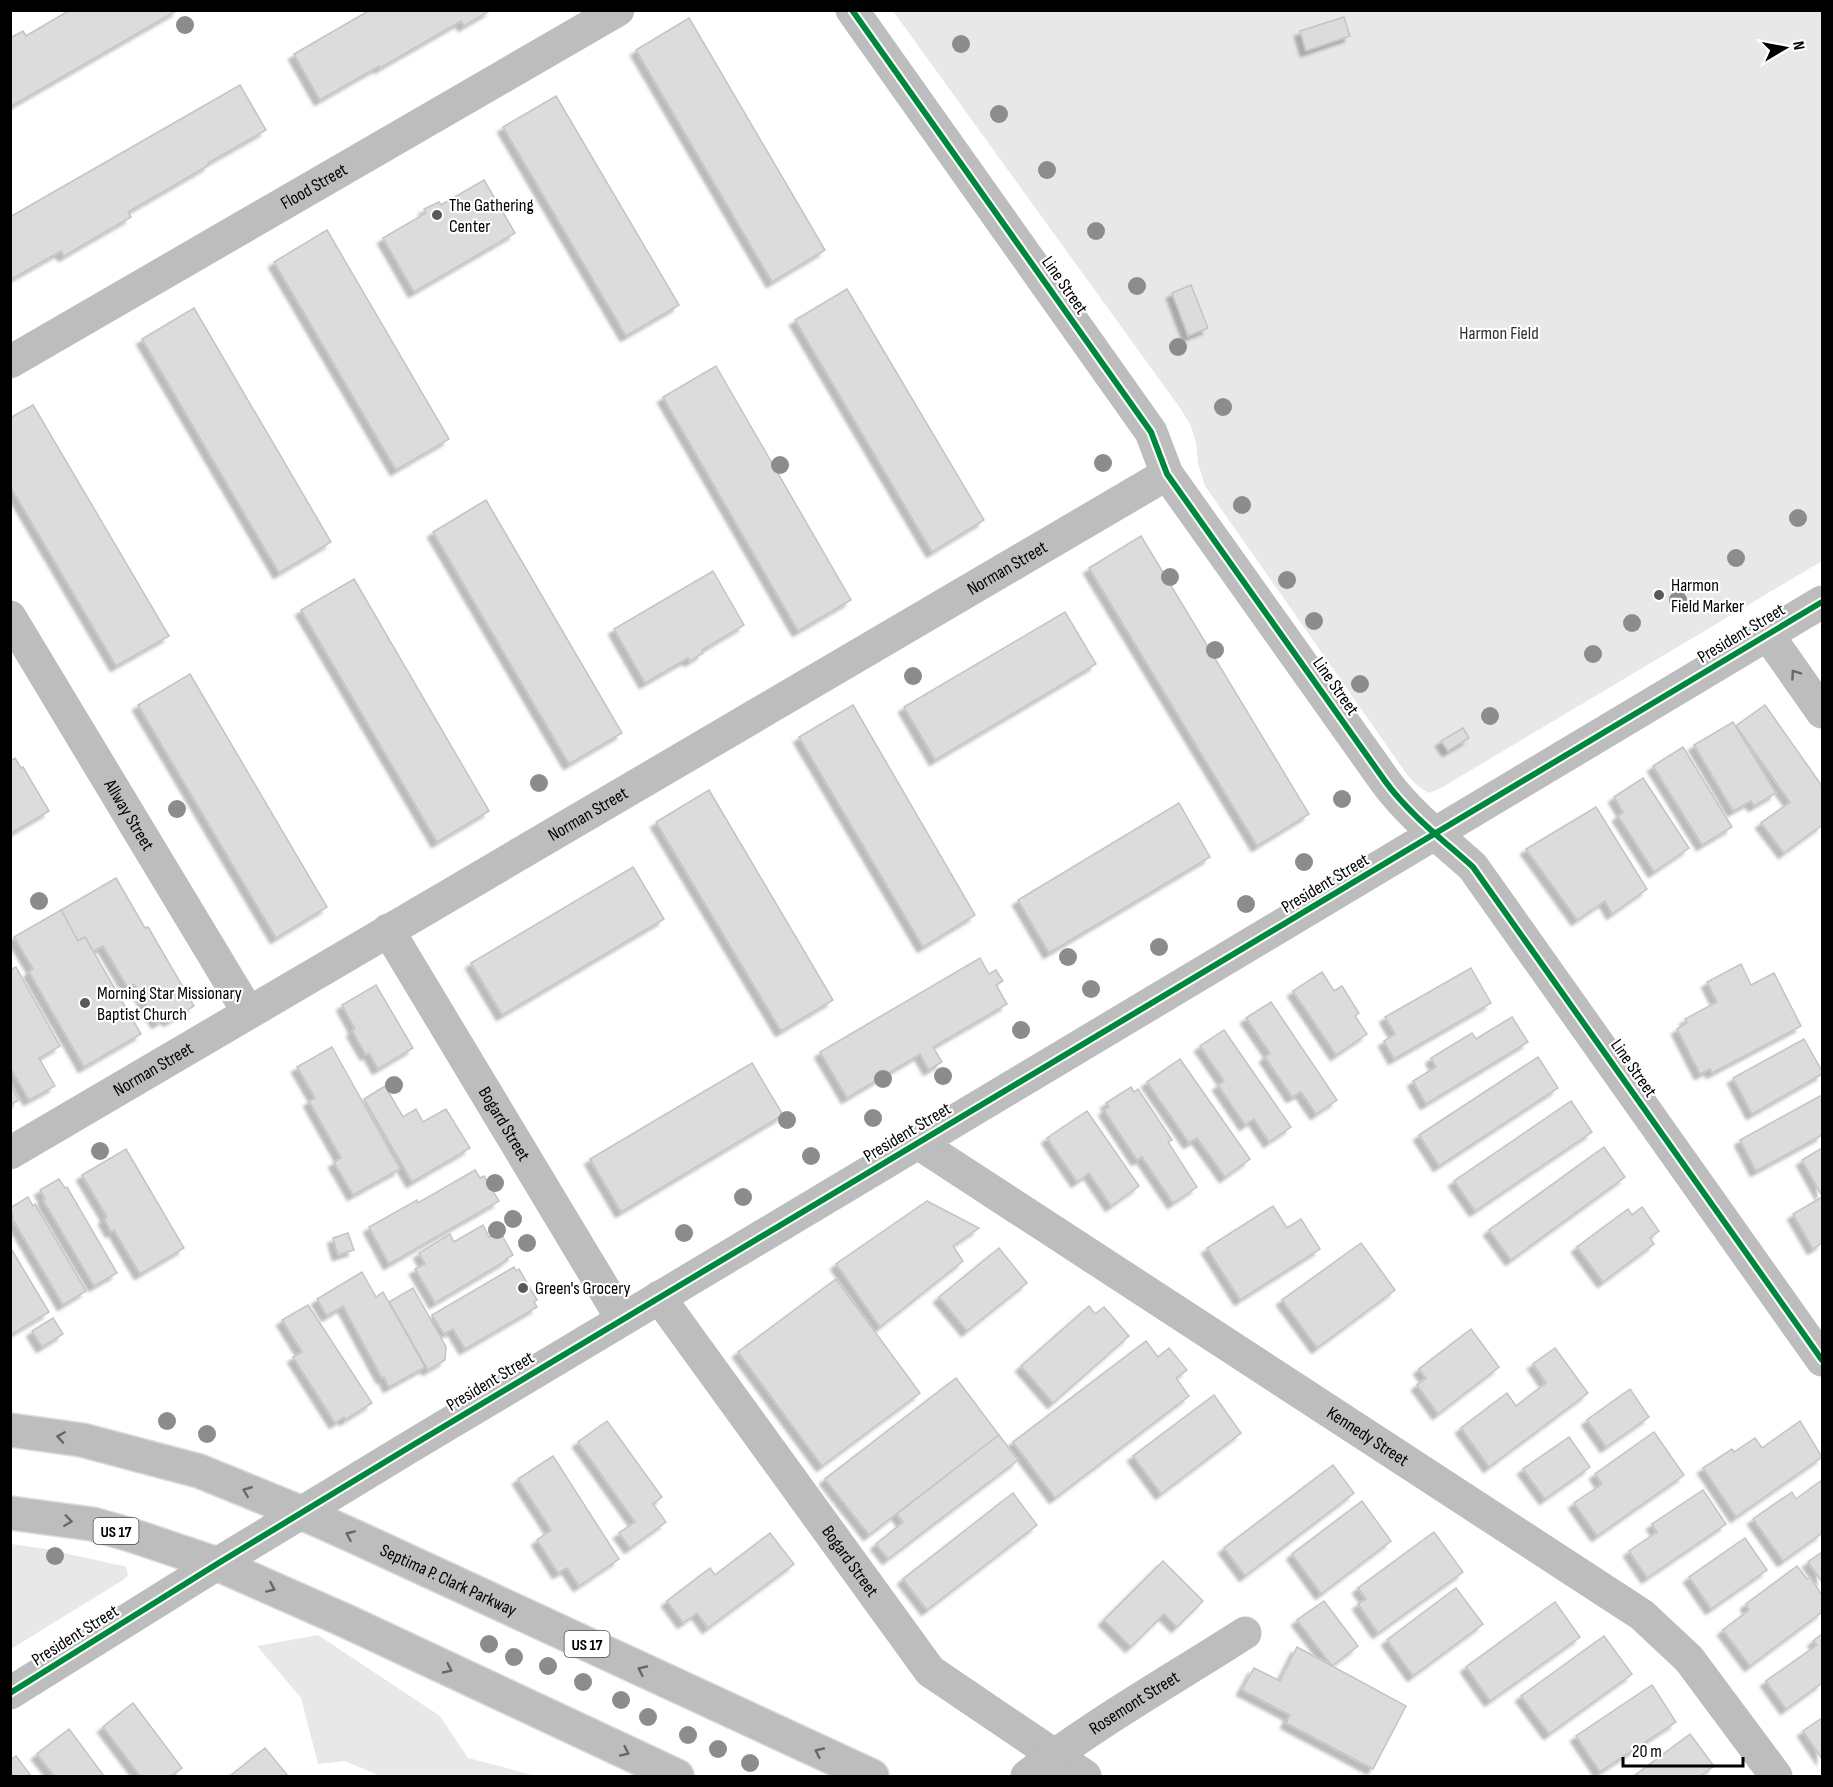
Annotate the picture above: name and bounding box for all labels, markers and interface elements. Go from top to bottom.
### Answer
north arrow [1755,18,1815,78]
text: N [1788,40,1808,52]
street label: Flood Street [277,159,352,214]
place label: The Gathering Center [449,195,534,237]
marker: The Gathering Center [430,208,444,222]
street label: Line Street [1037,252,1092,319]
park label: Harmon Field [1459,323,1539,344]
street label: Norman Street [964,537,1051,600]
place label: Harmon Field Marker [1671,575,1744,617]
marker: Harmon Field Marker [1652,588,1666,602]
street label: President Street [1694,599,1789,668]
street label: Line Street [1308,653,1363,720]
one-way arrow [1791,669,1802,680]
street label: Allway Street [99,775,158,855]
street label: Norman Street [544,782,632,846]
street label: President Street [1278,849,1373,918]
place label: Morning Star Missionary Baptist Church [97,983,242,1025]
marker: Morning Star Missionary Baptist Church [78,996,92,1010]
street label: Line Street [1606,1035,1661,1102]
street label: Norman Street [110,1038,198,1101]
street label: Bogard Street [474,1083,535,1165]
street label: President Street [860,1098,955,1167]
place label: Green's Grocery [535,1278,631,1299]
marker: Green's Grocery [516,1281,530,1295]
street label: President Street [443,1347,538,1416]
street label: Kennedy Street [1323,1402,1413,1471]
one-way arrow [56,1432,65,1444]
one-way arrow [243,1486,254,1498]
one-way arrow [64,1514,73,1527]
road number: US 17 [94,1518,138,1544]
street label: Bogard Street [817,1522,883,1601]
one-way arrow [346,1531,357,1543]
street label: Septima P. Clark Parkway [377,1540,520,1621]
one-way arrow [264,1581,275,1593]
street label: President Street [28,1600,123,1670]
road number: US 17 [564,1631,610,1657]
one-way arrow [442,1662,453,1674]
one-way arrow [637,1665,648,1677]
street label: Rosemont Street [1085,1666,1184,1739]
scale bar [1623,1730,1743,1768]
text: 20 m [1632,1741,1662,1762]
one-way arrow [618,1744,629,1756]
one-way arrow [814,1747,825,1759]

